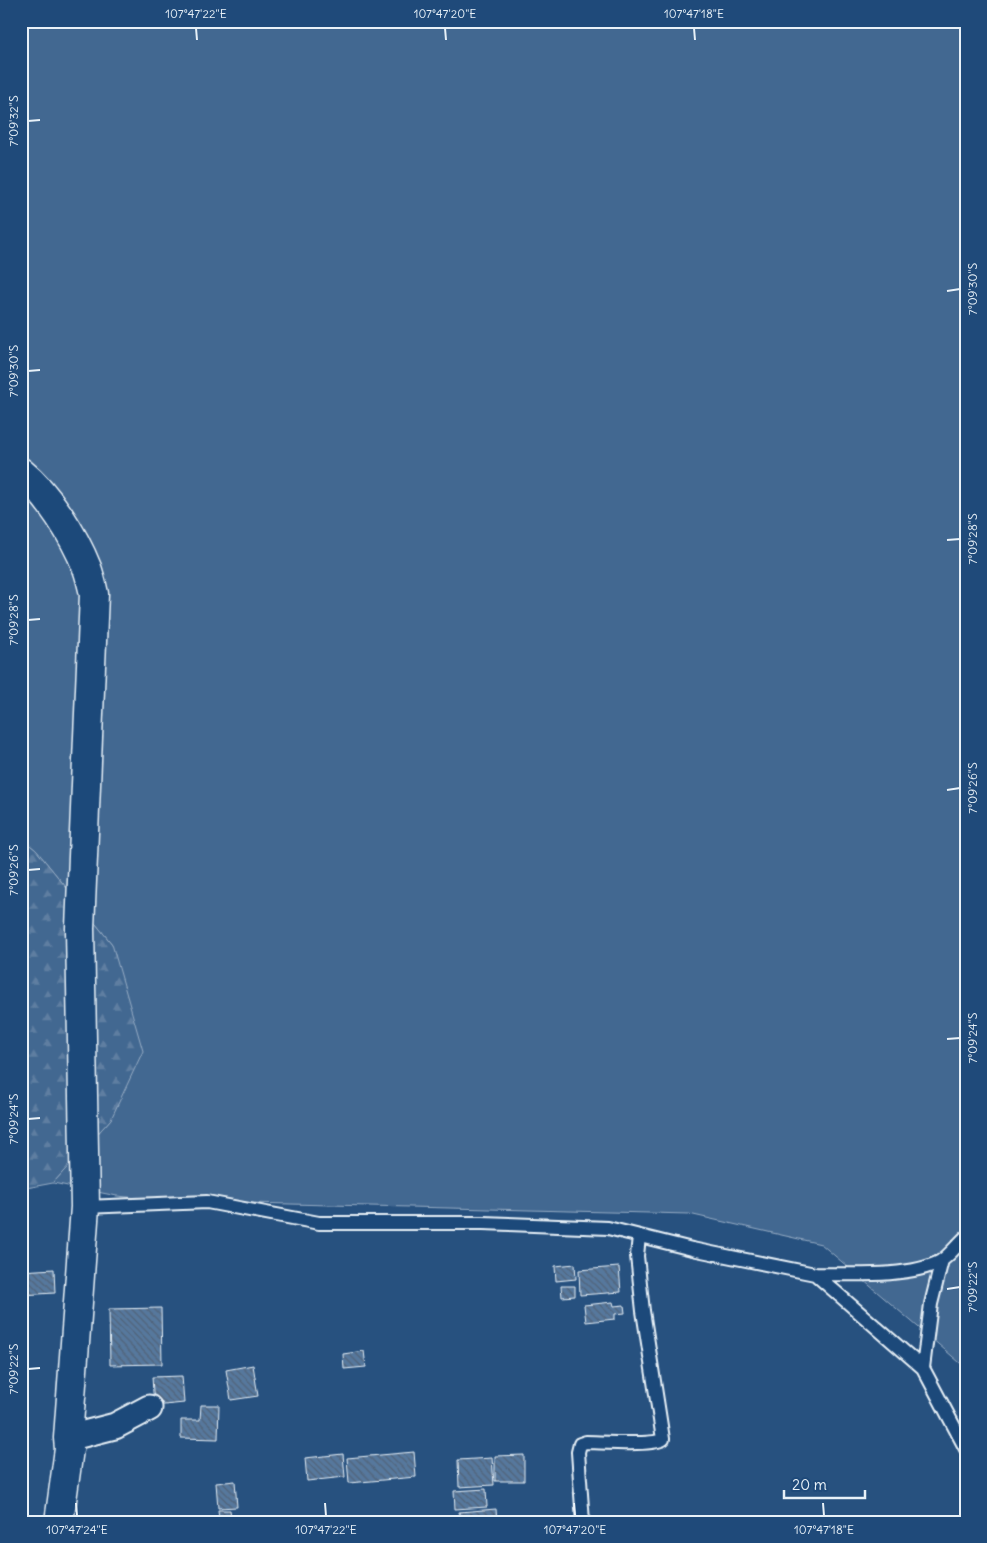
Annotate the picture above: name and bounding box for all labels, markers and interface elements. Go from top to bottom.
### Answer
text: 107°47'22"E [165,6,227,21]
text: 107°47'20"E [414,6,476,21]
text: 107°47'18"E [664,6,724,21]
text: 7°09'32"S [6,95,21,147]
text: 7°09'30"S [965,262,980,315]
text: 7°09'30"S [6,344,21,397]
text: 7°09'28"S [965,513,980,565]
text: 7°09'28"S [6,594,21,646]
text: 7°09'26"S [965,762,980,814]
text: 7°09'26"S [6,844,21,896]
text: 7°09'24"S [965,1012,980,1064]
text: 7°09'24"S [6,1093,21,1145]
text: 7°09'22"S [965,1261,980,1312]
text: 7°09'22"S [6,1343,21,1394]
scale bar [784,1468,866,1500]
text: 20 m [792,1475,827,1494]
text: 107°47'24"E [46,1522,108,1537]
text: 107°47'22"E [295,1522,357,1537]
text: 107°47'20"E [544,1522,606,1537]
text: 107°47'18"E [794,1522,854,1537]

